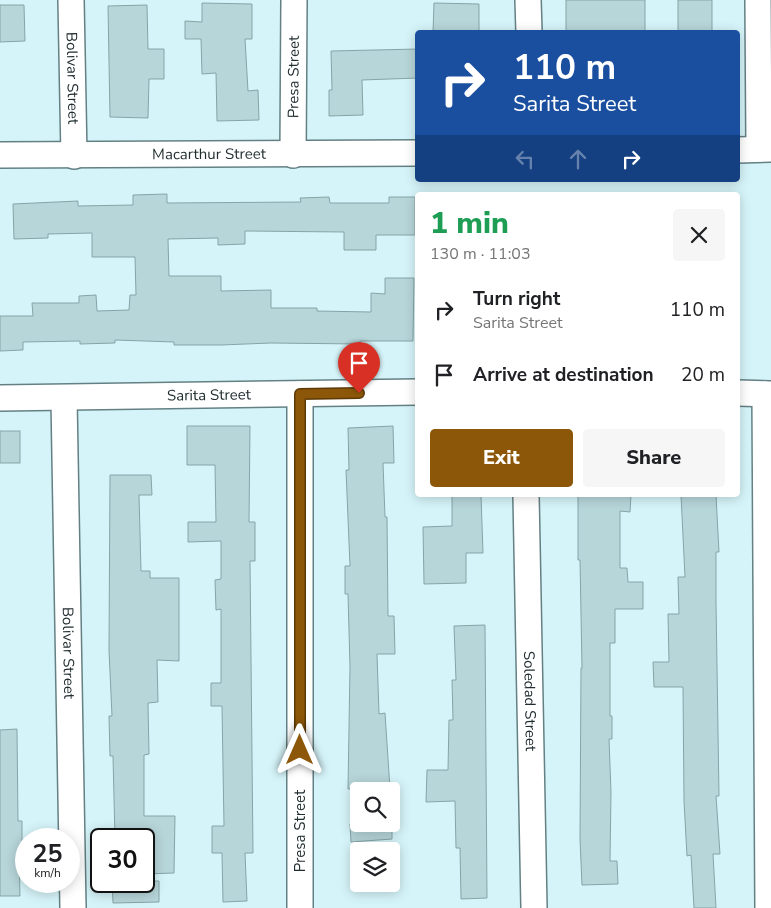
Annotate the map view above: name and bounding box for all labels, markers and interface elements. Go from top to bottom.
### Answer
street label: Bolivar Street [62,32,83,125]
street label: Presa Street [283,35,304,118]
text: 110 m [513,44,616,91]
icon: right [430,50,495,115]
text: Sarita Street [513,89,636,119]
street label: Macarthur Street [152,144,267,164]
icon: left [511,145,539,173]
icon: ahead [564,145,592,173]
icon: right [617,145,645,173]
text: 1 min [430,203,509,244]
button: close [673,209,725,261]
text: 130 m · 11:03 [430,243,531,265]
text: Turn right [473,286,560,312]
icon: right [430,296,458,324]
text: 110 m [670,297,725,323]
text: Sarita Street [473,312,563,334]
pin [338,342,380,393]
icon: arrive [345,349,373,377]
icon: arrive [430,361,458,389]
text: Arrive at destination [473,362,654,388]
text: 20 m [681,362,725,388]
street label: Sarita Street [167,384,252,406]
button: Exit [430,429,573,487]
button: Share [583,429,725,487]
street label: Bolivar Street [58,607,79,700]
street label: Soledad Street [519,651,541,752]
position arrow [273,723,325,775]
map controls [350,782,400,892]
button: search [350,782,400,832]
street label: Presa Street [290,789,310,872]
speed limit sign: 30 [90,828,155,893]
text: 25 [32,837,63,871]
button: layers [350,842,400,892]
text: km/h [34,865,61,881]

